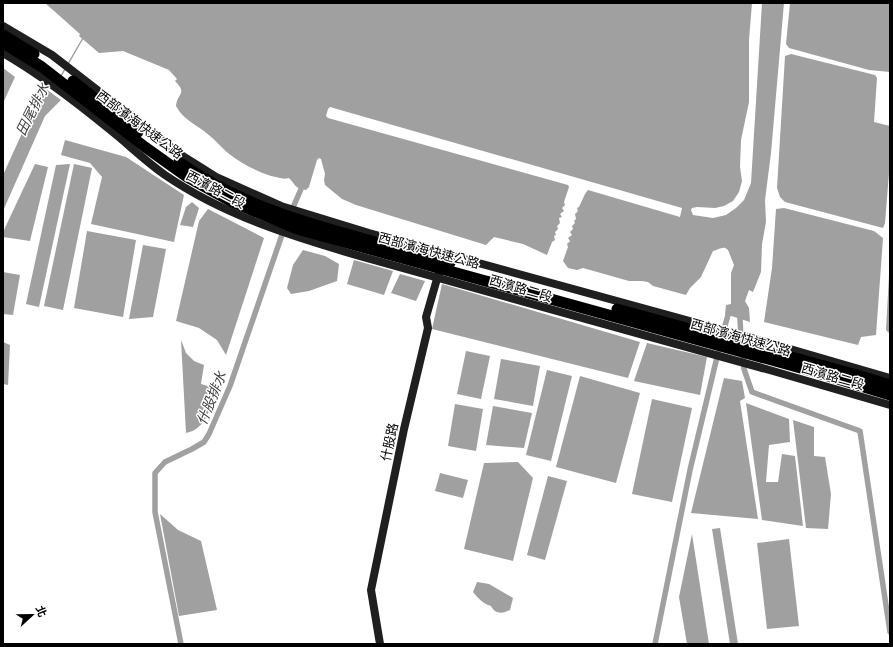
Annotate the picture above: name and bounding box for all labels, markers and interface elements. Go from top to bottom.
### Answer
water label: 田尾排水 [12,79,53,138]
street label: 西部濱海快速公路 [94,86,186,162]
street label: 西濱路二段 [184,167,248,211]
street label: 西部濱海快速公路 [377,229,481,271]
street label: 西濱路二段 [488,271,554,305]
street label: 西部濱海快速公路 [689,315,793,359]
street label: 西濱路二段 [800,359,866,393]
water label: 什股排水 [193,368,230,427]
street label: 什股路 [377,421,401,463]
north arrow [12,595,52,635]
text: 北 [34,604,50,619]

